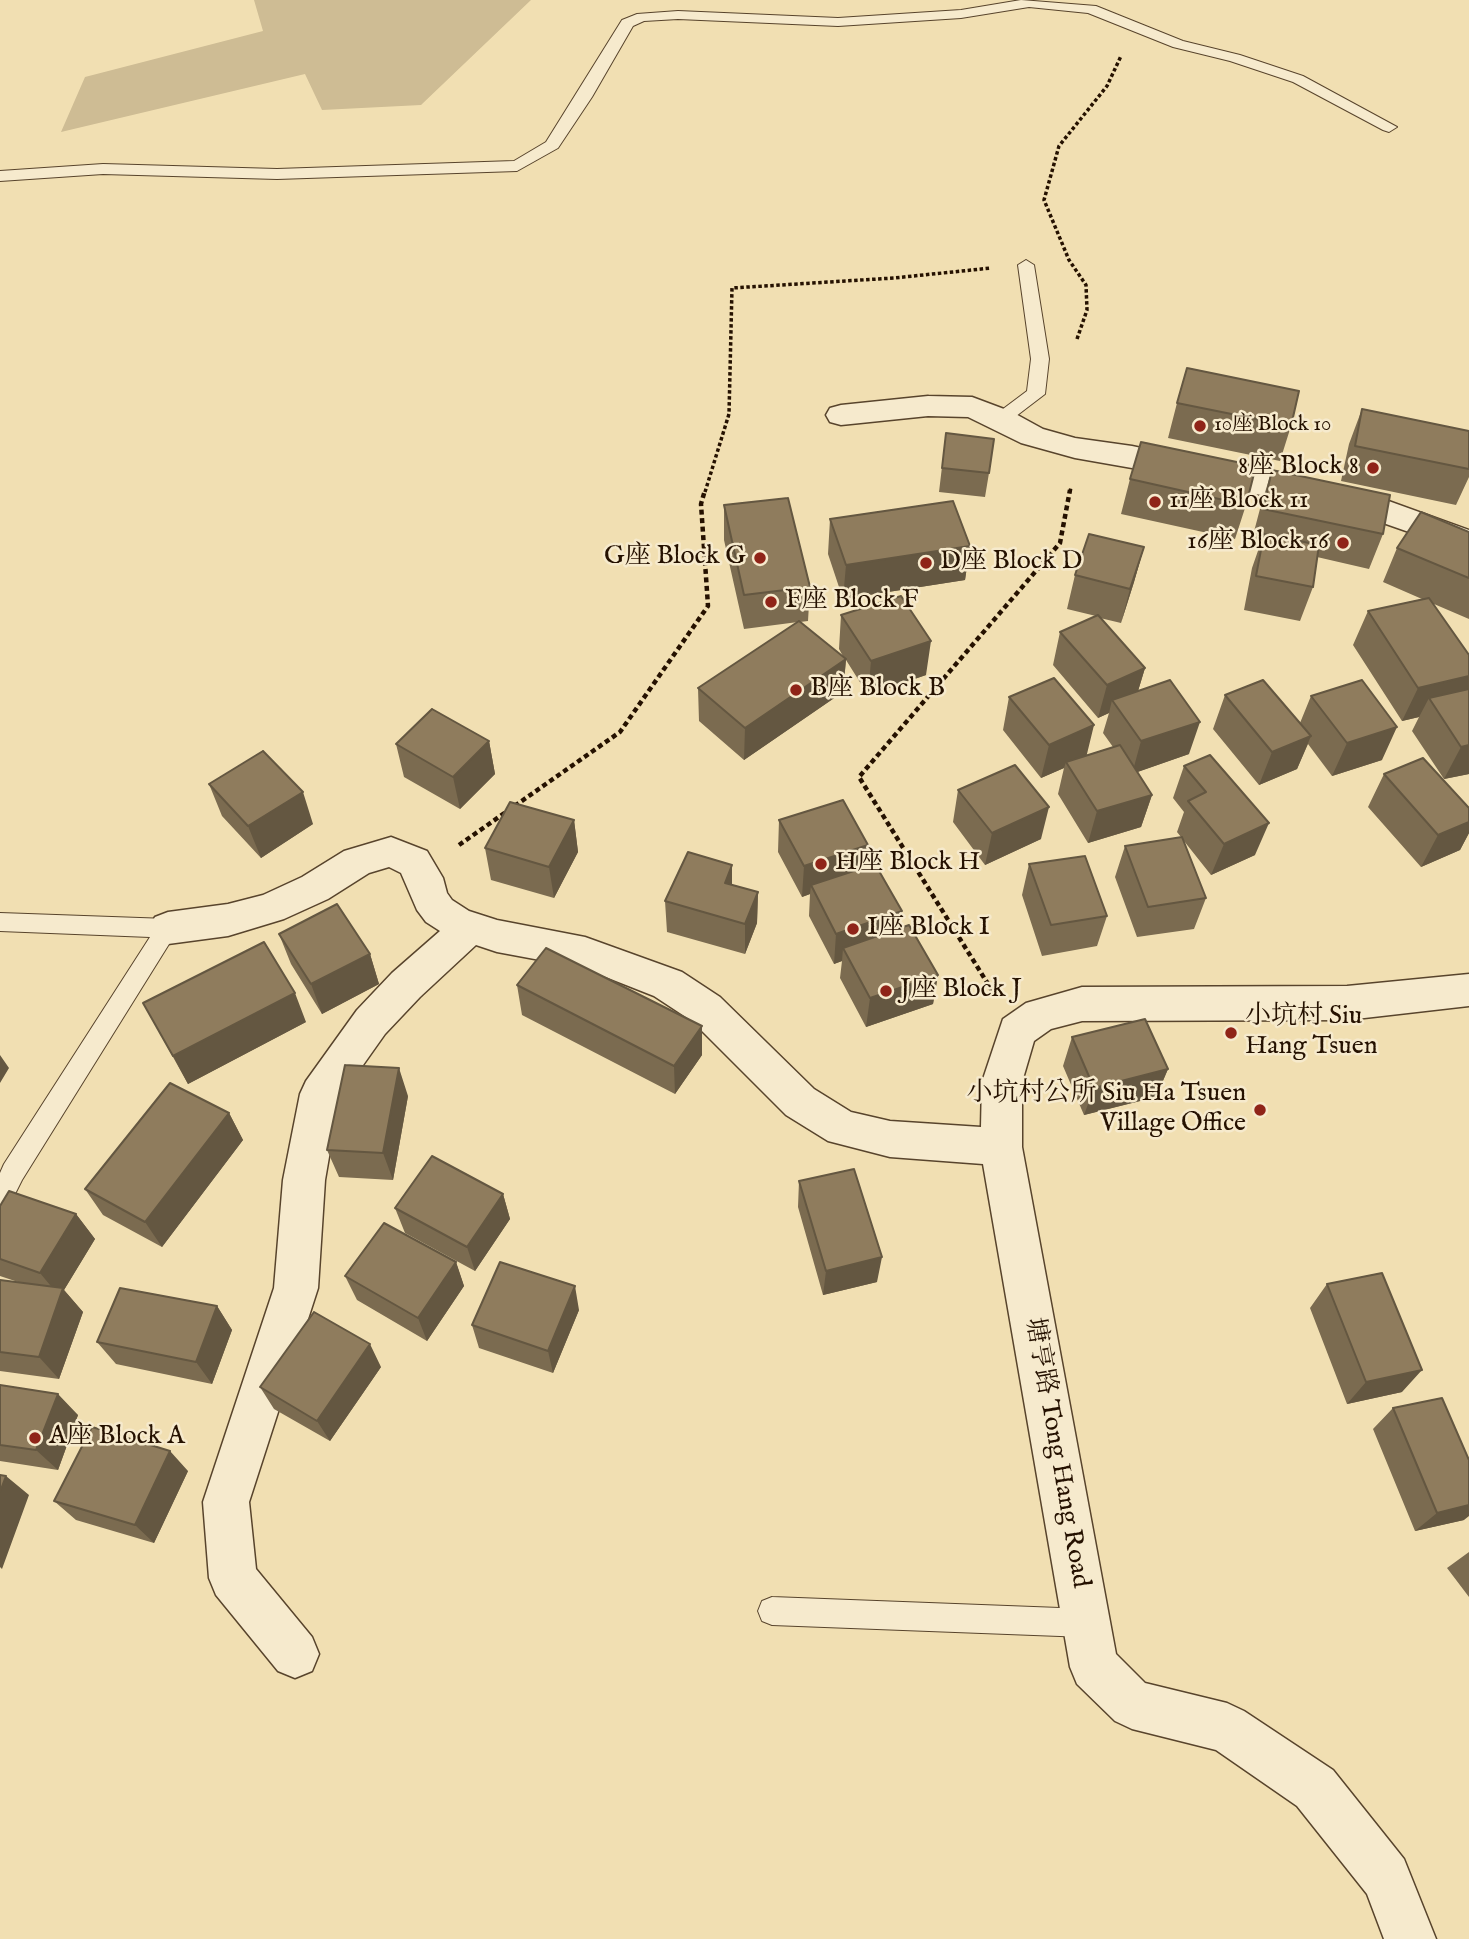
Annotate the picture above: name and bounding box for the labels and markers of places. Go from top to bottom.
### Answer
place label: 10座 Block 10 [1214,413,1331,439]
marker: 10座 Block 10 [1192,418,1208,434]
place label: 8座 Block 8 [1238,452,1359,484]
marker: 8座 Block 8 [1365,460,1381,476]
place label: 11座 Block 11 [1169,486,1308,518]
marker: 11座 Block 11 [1147,494,1163,510]
place label: 16座 Block 16 [1187,527,1329,559]
marker: 16座 Block 16 [1335,535,1351,551]
place label: G座 Block G [604,542,746,574]
place label: D座 Block D [940,547,1082,579]
marker: G座 Block G [752,550,768,566]
marker: D座 Block D [918,555,934,571]
place label: F座 Block F [785,586,919,618]
marker: F座 Block F [763,594,779,610]
place label: B座 Block B [810,674,945,706]
marker: B座 Block B [788,682,804,698]
place label: H座 Block H [835,848,980,880]
marker: H座 Block H [813,856,829,872]
place label: I座 Block I [867,913,990,945]
marker: I座 Block I [845,921,861,937]
place label: J座 Block J [900,975,1022,1007]
marker: J座 Block J [878,983,894,999]
place label: 小坑村 Siu Hang Tsuen [1245,1002,1378,1064]
marker: 小坑村 Siu Hang Tsuen [1223,1025,1239,1041]
place label: 小坑村公所 Siu Ha Tsuen Village Office [966,1079,1246,1140]
marker: 小坑村公所 Siu Ha Tsuen Village Office [1252,1102,1268,1118]
place label: A座 Block A [49,1422,185,1454]
marker: A座 Block A [27,1430,43,1446]

